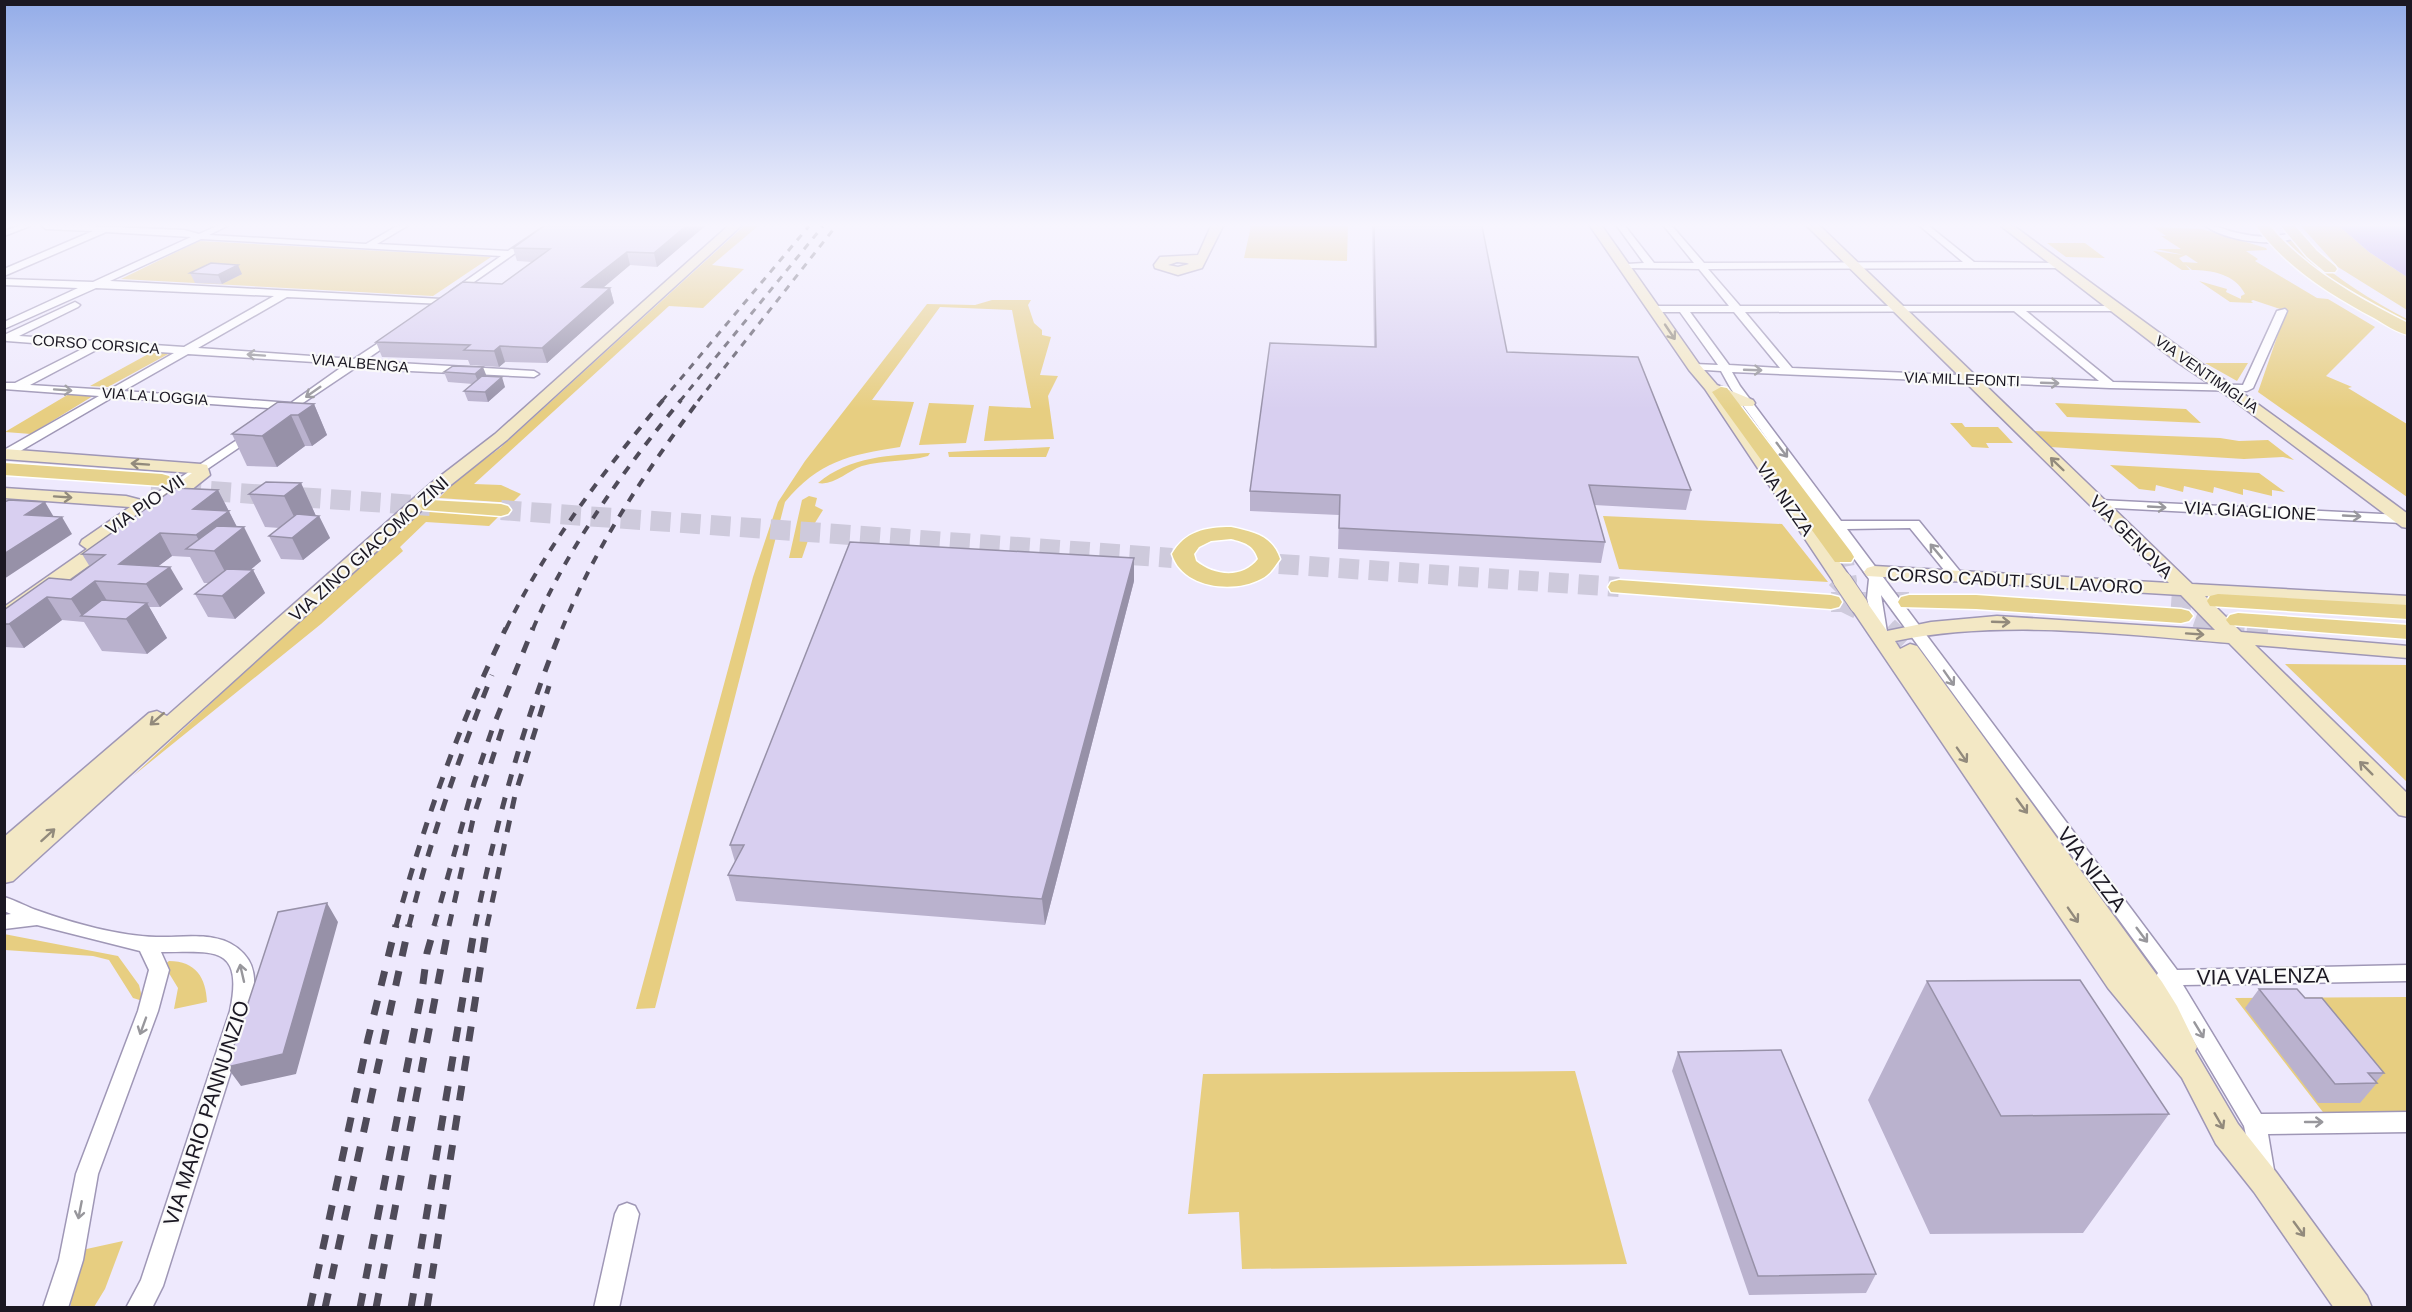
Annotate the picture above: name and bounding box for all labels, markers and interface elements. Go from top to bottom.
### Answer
one-way arrow [1664,323,1676,339]
street label: CORSO CORSICA [32,331,160,357]
street label: VIA VENTIMIGLIA [2152,332,2262,416]
one-way arrow [246,349,266,360]
street label: VIA ALBENGA [311,350,409,376]
one-way arrow [1742,364,1762,375]
street label: VIA MILLEFONTI [1904,368,2020,390]
one-way arrow [2039,377,2059,388]
street label: VIA LA LOGGIA [101,384,209,408]
one-way arrow [52,385,72,396]
one-way arrow [305,386,322,398]
one-way arrow [1775,442,1788,458]
one-way arrow [2049,456,2064,471]
one-way arrow [130,458,150,469]
street label: VIA NIZZA [1752,458,1818,540]
street label: VIA PIO VII [102,471,188,539]
street label: VIA ZINO GIACOMO ZINI [285,472,453,626]
street label: VIA GENOVA [2085,491,2177,583]
one-way arrow [52,492,72,503]
street label: VIA GIAGLIONE [2184,498,2316,524]
one-way arrow [2147,501,2167,512]
one-way arrow [2341,511,2361,522]
one-way arrow [1929,543,1942,559]
street label: CORSO CADUTI SUL LAVORO [1887,564,2143,598]
one-way arrow [1990,617,2010,628]
one-way arrow [2185,629,2205,640]
one-way arrow [1943,670,1955,686]
one-way arrow [150,712,165,726]
one-way arrow [1956,747,1968,763]
one-way arrow [2358,761,2373,776]
one-way arrow [2016,798,2028,814]
street label: VIA NIZZA [2053,822,2131,916]
one-way arrow [40,828,55,842]
one-way arrow [2067,907,2079,923]
one-way arrow [2135,927,2148,943]
street label: VIA VALENZA [2196,963,2330,989]
one-way arrow [236,964,248,983]
street label: VIA MARIO PANNUNZIO [159,998,253,1228]
one-way arrow [136,1016,147,1035]
one-way arrow [2193,1021,2205,1038]
one-way arrow [2213,1112,2225,1129]
one-way arrow [2303,1116,2323,1128]
one-way arrow [74,1200,85,1220]
one-way arrow [2293,1221,2305,1237]

